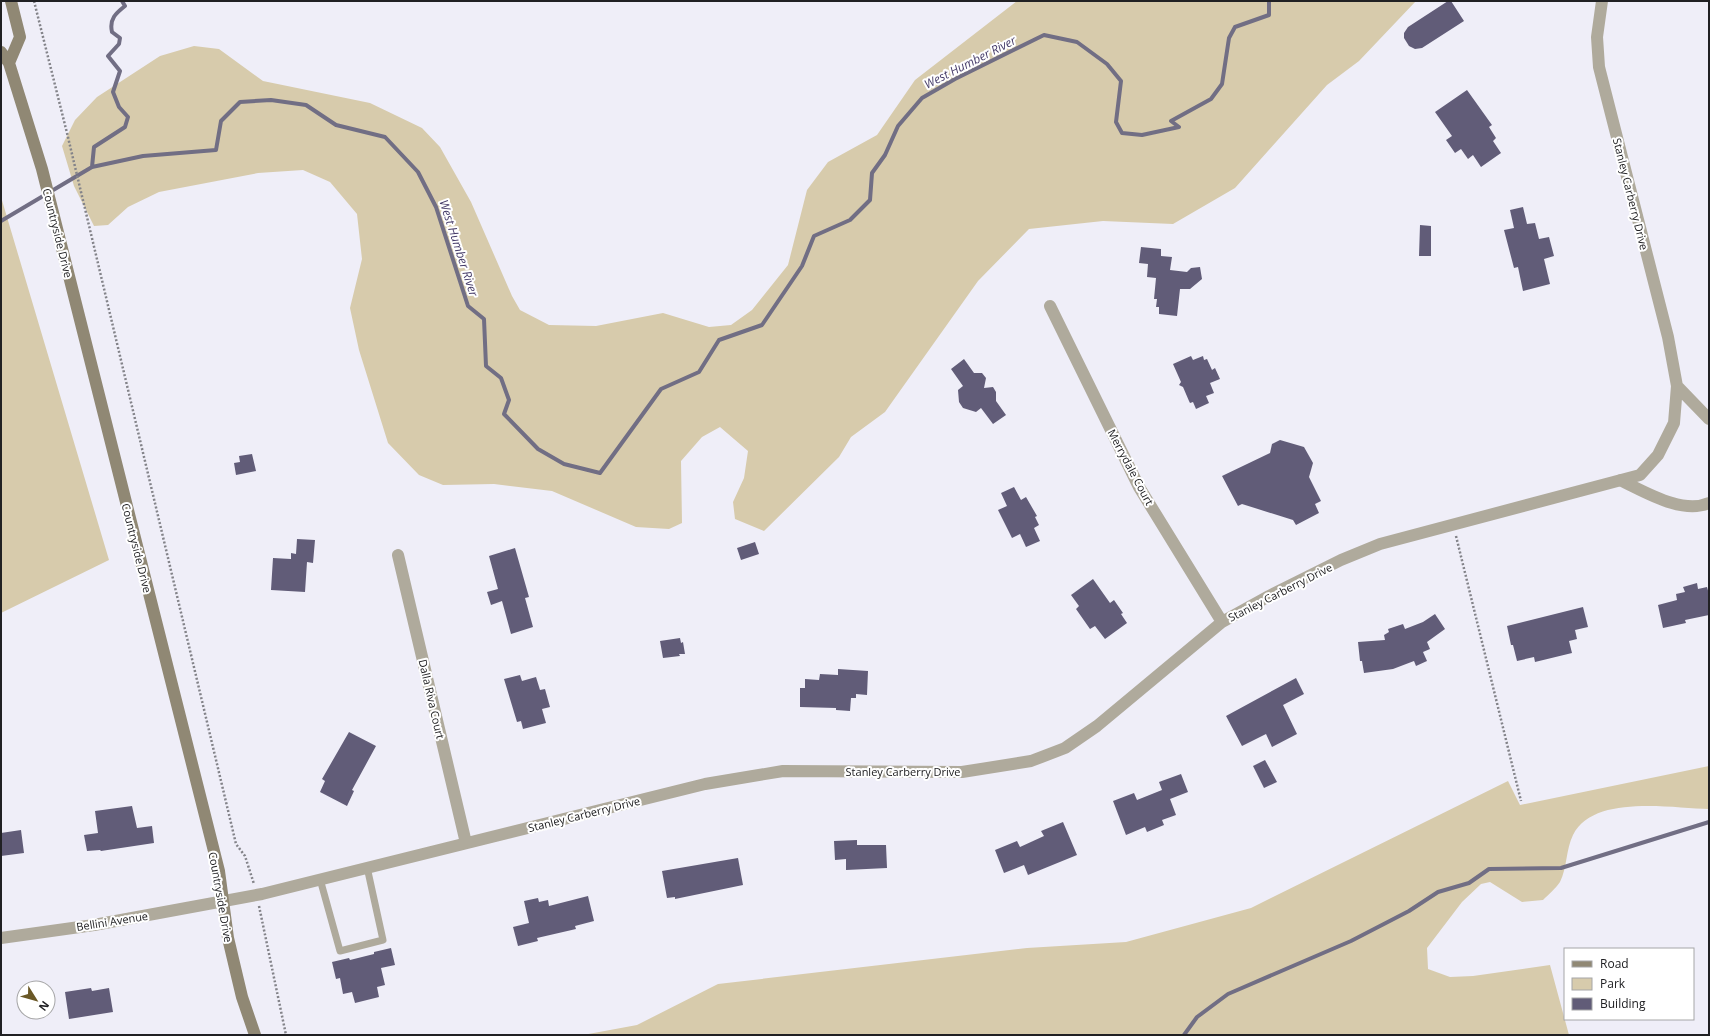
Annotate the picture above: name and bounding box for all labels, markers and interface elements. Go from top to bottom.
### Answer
water label: West Humber River [921,31,1020,92]
street label: Stanley Carberry Drive [1610,136,1652,252]
street label: Countryside Drive [40,187,76,279]
water label: West Humber River [435,197,483,300]
street label: Merrydale Court [1105,426,1157,508]
street label: Countryside Drive [119,502,155,594]
street label: Stanley Carberry Drive [1225,559,1335,625]
street label: Dalla Riva Court [416,658,448,740]
street label: Stanley Carberry Drive [846,764,960,779]
street label: Stanley Carberry Drive [526,793,642,835]
street label: Countryside Drive [206,851,236,943]
street label: Bellini Avenue [75,908,149,934]
legend [1564,948,1694,1020]
text: Road [1600,955,1629,972]
text: Park [1600,975,1626,992]
north arrow [16,980,56,1020]
text: Building [1600,995,1646,1012]
text: N [36,998,53,1014]

